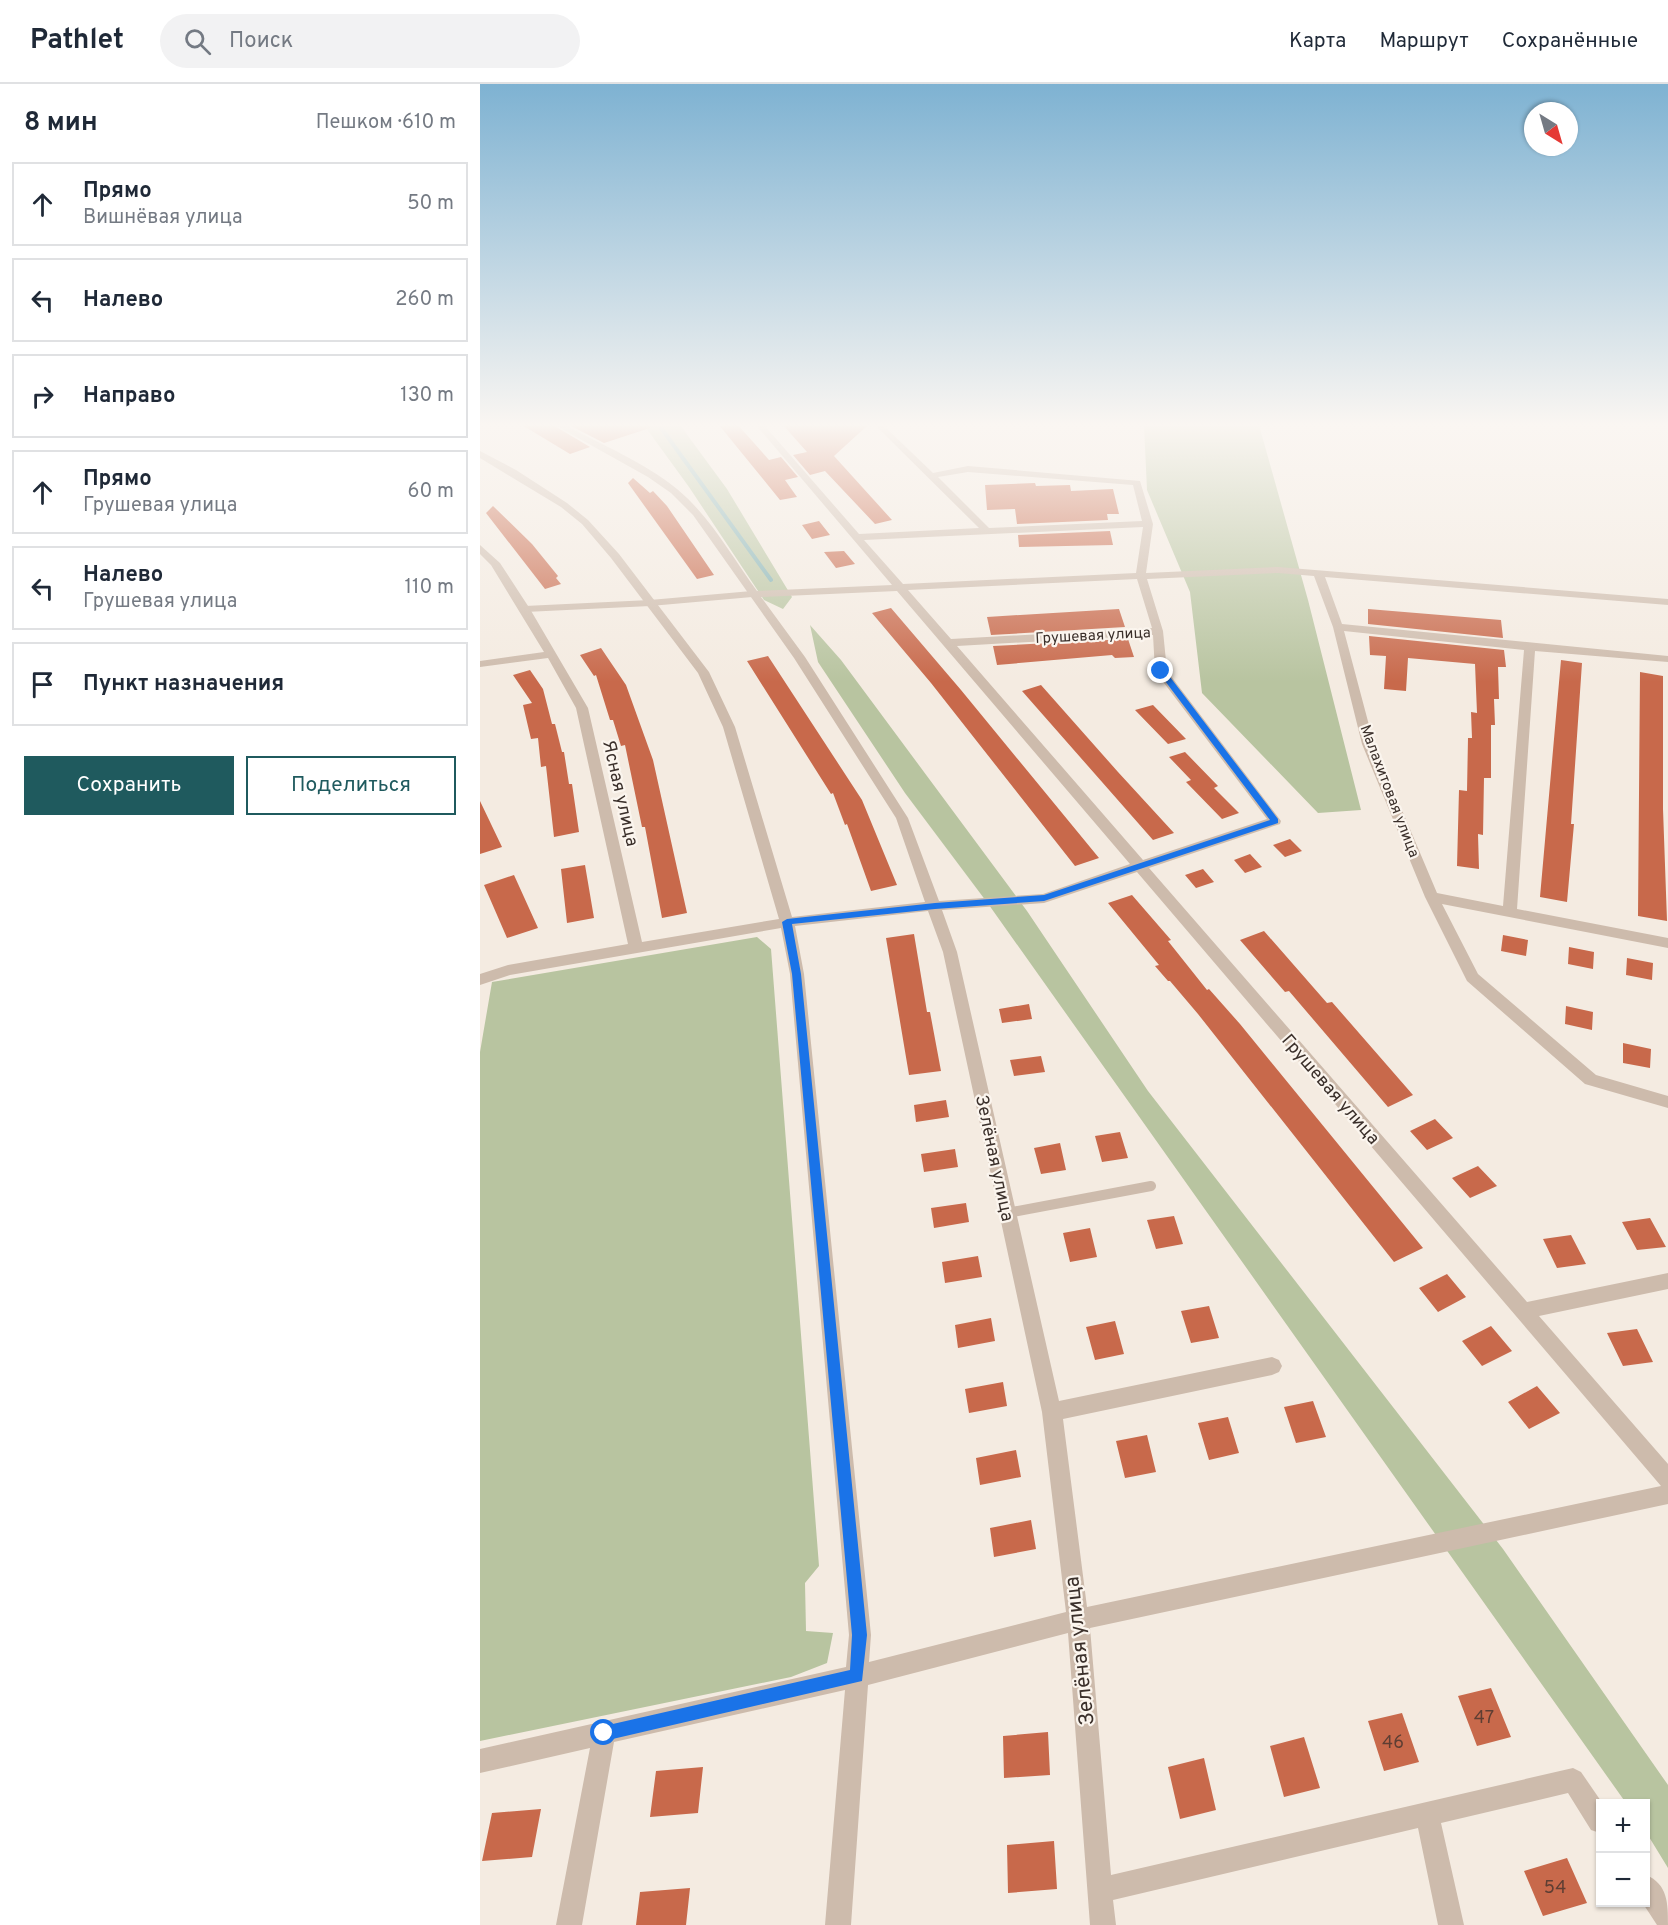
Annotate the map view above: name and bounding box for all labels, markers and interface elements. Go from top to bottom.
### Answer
search box [160,14,580,68]
text: Pathlet [30,23,124,59]
icon: search [181,25,214,58]
text: Поиск [229,28,293,55]
text: Карта [1289,28,1346,55]
text: Маршрут [1379,28,1469,55]
text: Сохранённые [1502,28,1638,55]
north arrow [1524,102,1578,156]
text: 8 мин [24,107,98,140]
text: Пешком · 610 m [316,110,456,136]
text: Прямо [83,178,152,205]
icon: ahead [26,188,59,221]
text: 50 m [407,191,454,217]
text: Вишнёвая улица [83,205,243,231]
icon: left [26,284,59,317]
text: Налево [83,287,163,314]
text: 260 m [395,287,454,313]
icon: right [26,380,59,413]
text: Направо [83,383,175,410]
text: 130 m [400,383,454,409]
text: Прямо [83,466,152,493]
icon: ahead [26,476,59,509]
text: 60 m [408,479,454,505]
text: Грушевая улица [83,493,237,519]
text: Налево [83,562,163,589]
icon: left [26,572,59,605]
text: 110 m [405,575,454,601]
text: Грушевая улица [83,589,237,615]
street label: Грушевая улица [1035,624,1151,649]
route end [1147,657,1173,683]
icon: arrive [26,668,59,701]
text: Пункт назначения [83,671,284,698]
street label: Малахитовая улица [1355,723,1423,861]
street label: Ясная улица [596,738,643,849]
button: Сохранить [24,756,234,815]
button: Поделиться [246,756,456,815]
street label: Грушевая улица [1276,1030,1384,1150]
street label: Зелёная улица [969,1093,1018,1224]
street label: Зелёная улица [1059,1575,1102,1727]
house number: 47 [1474,1707,1494,1730]
route start [590,1719,616,1745]
house number: 46 [1382,1732,1404,1755]
map controls [1596,1799,1650,1907]
button: + [1596,1799,1650,1853]
button: − [1596,1853,1650,1907]
house number: 54 [1544,1877,1566,1900]

